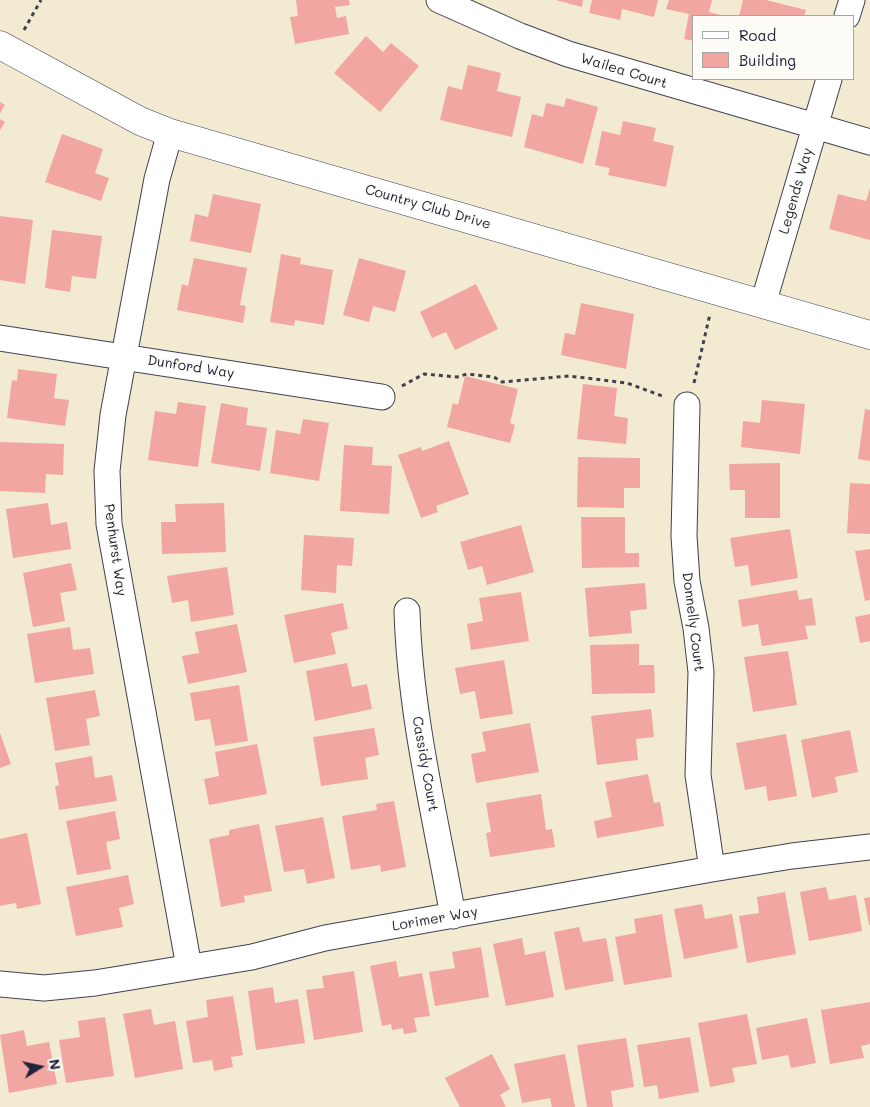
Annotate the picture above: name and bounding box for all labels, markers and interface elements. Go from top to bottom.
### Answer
legend [692,15,855,80]
text: Road [739,25,776,45]
street label: Wailea Court [579,50,669,92]
text: Building [739,50,796,70]
street label: Legends Way [776,146,816,236]
street label: Country Club Drive [363,181,493,233]
street label: Dunford Way [146,352,236,382]
street label: Penhurst Way [100,503,130,597]
street label: Donnelly Court [679,571,707,673]
street label: Cassidy Court [408,715,442,813]
street label: Lorimer Way [391,903,479,935]
north arrow [15,1042,65,1092]
text: N [45,1057,66,1071]

